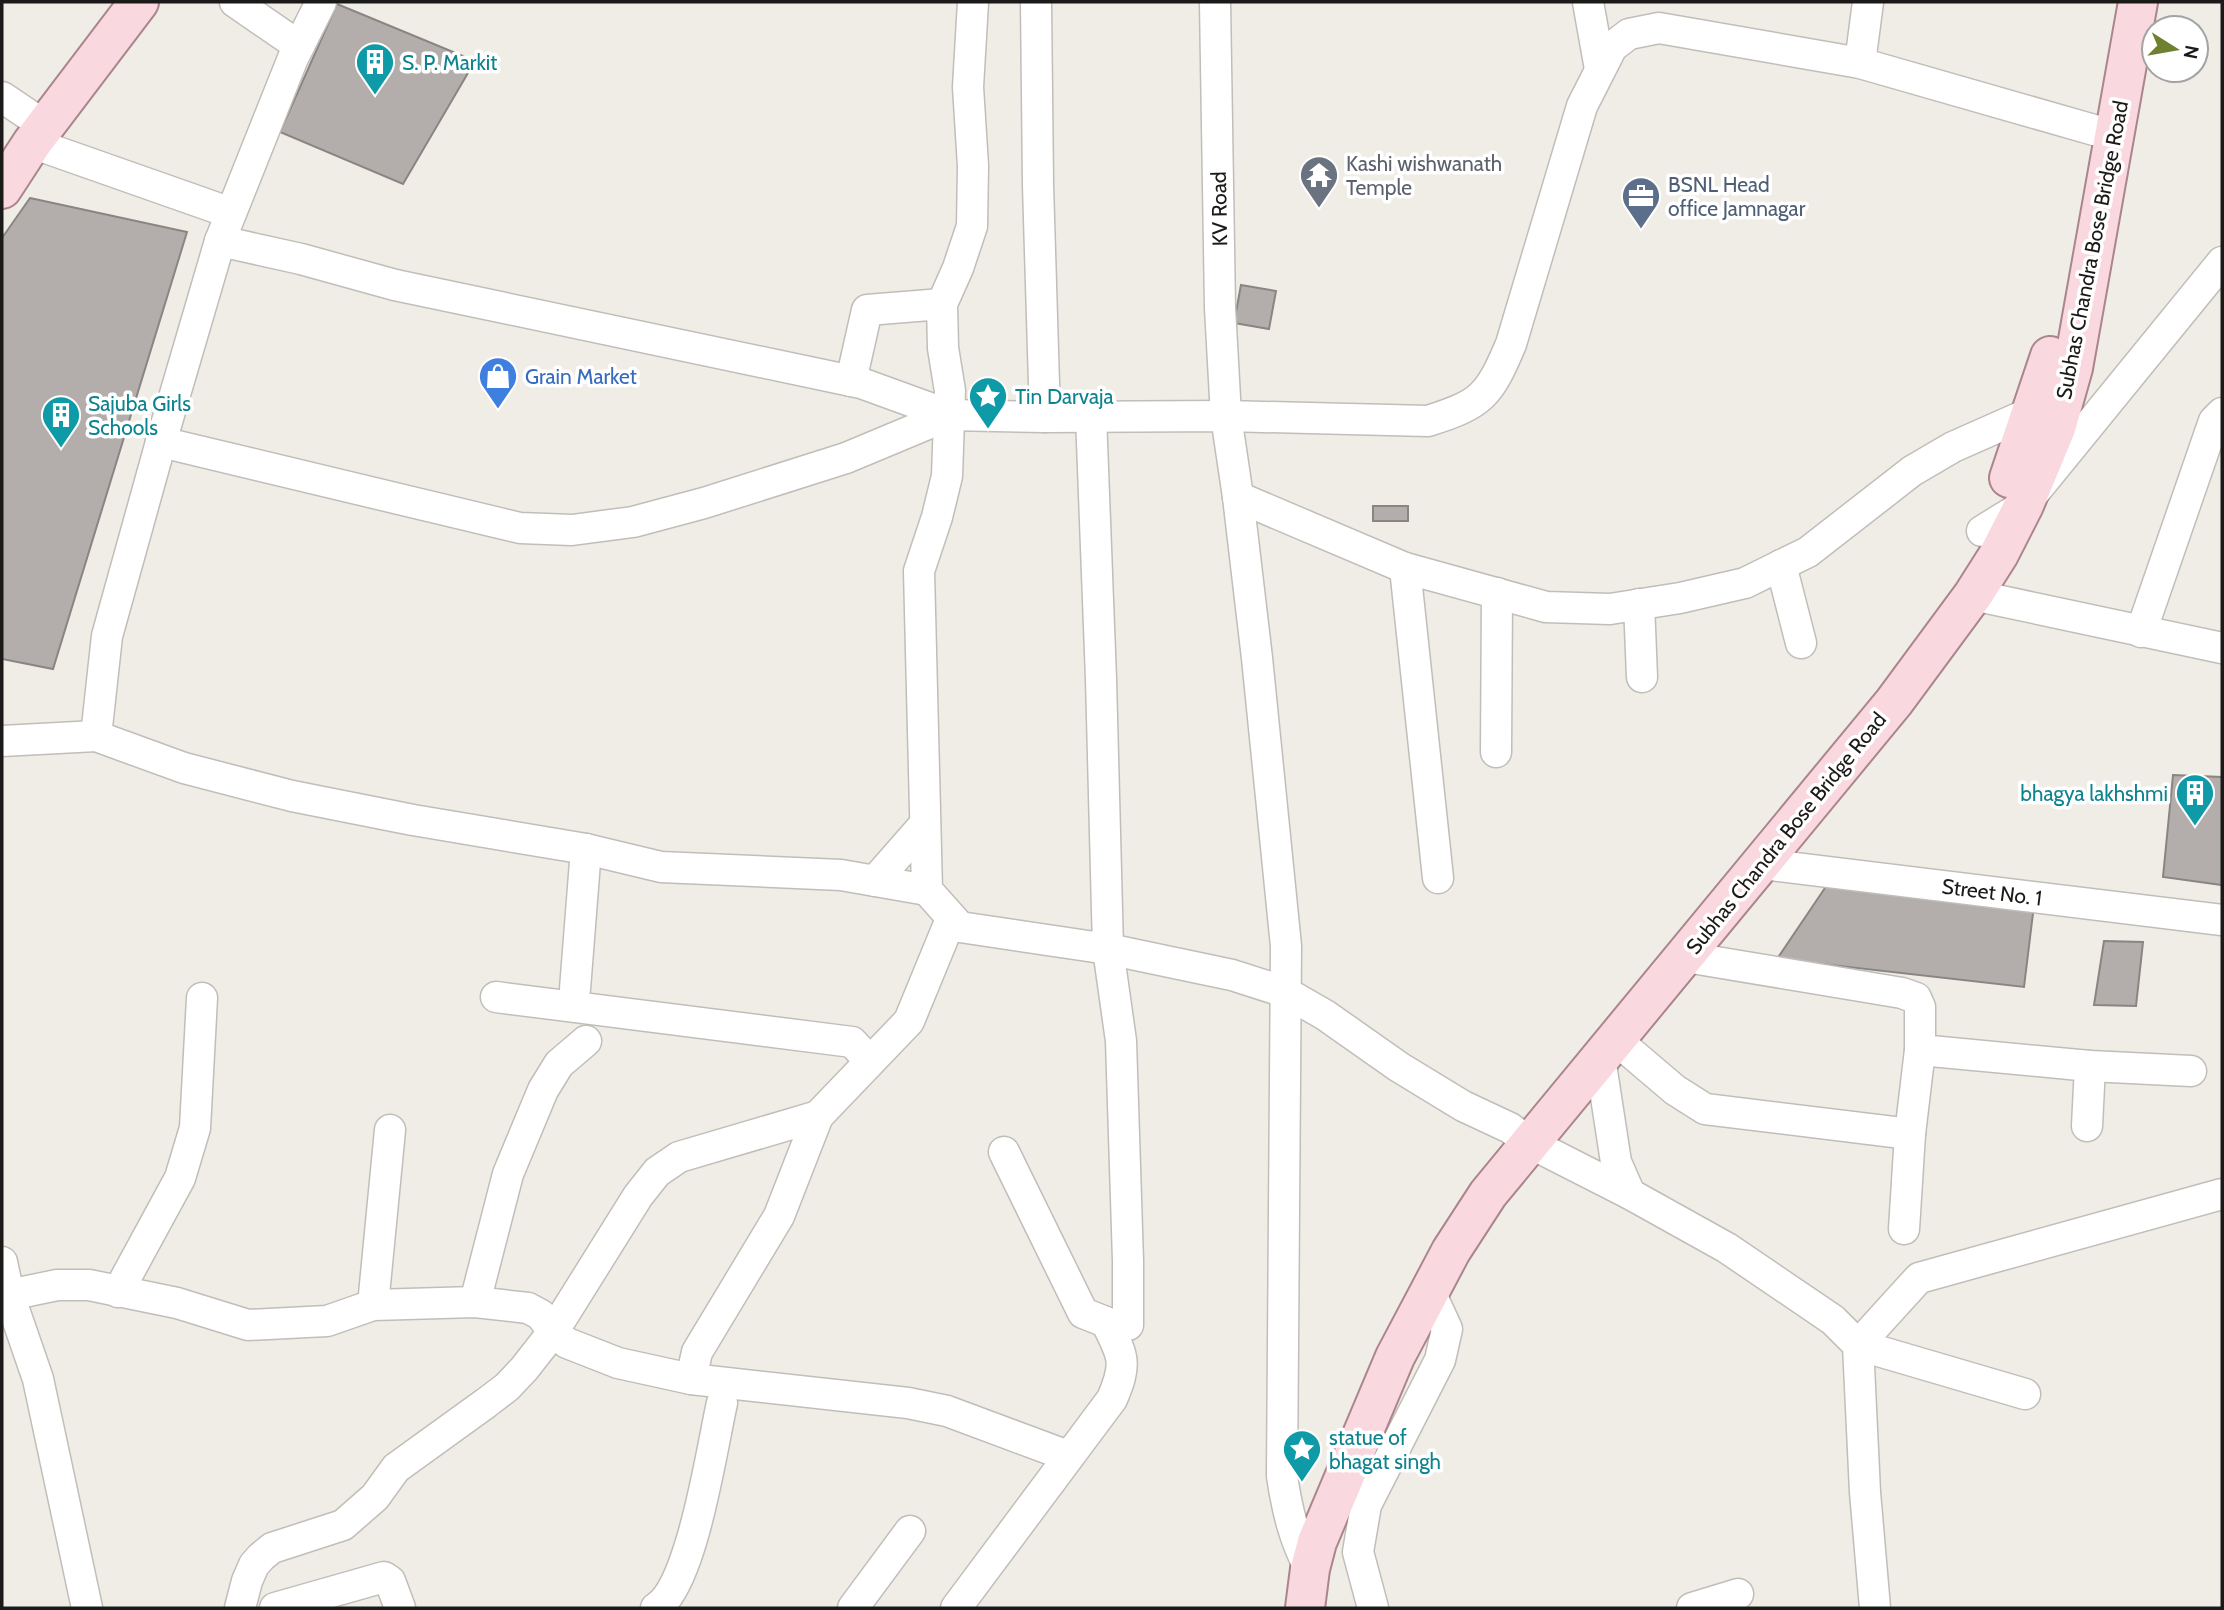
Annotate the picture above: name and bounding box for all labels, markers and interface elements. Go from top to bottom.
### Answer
north arrow [2140,14,2210,84]
building icon: S. P. Markit [354,41,396,96]
text: N [2179,43,2204,61]
place label: S. P. Markit [402,50,497,75]
street label: Subhas Chandra Bose Bridge Road [2051,99,2133,401]
place label: Kashi wishwanath Temple [1346,151,1502,200]
temple icon: Kashi wishwanath Temple [1298,154,1340,209]
street label: KV Road [1206,171,1232,247]
place label: BSNL Head office Jamnagar [1668,172,1806,221]
office icon: BSNL Head office Jamnagar [1620,175,1662,230]
shop icon: Grain Market [477,355,519,410]
place label: Grain Market [525,364,637,389]
place icon: Tin Darvaja [967,375,1009,430]
place label: Tin Darvaja [1015,384,1114,410]
place label: Sajuba Girls Schools [88,391,191,440]
building icon: Sajuba Girls Schools [40,394,82,449]
street label: Subhas Chandra Bose Bridge Road [1681,707,1891,959]
building icon: bhagya lakhshmi [2174,772,2216,827]
place label: bhagya lakhshmi [2020,781,2168,806]
street label: Street No. 1 [1941,873,2043,911]
place label: statue of bhagat singh [1329,1425,1441,1474]
place icon: statue of bhagat singh [1281,1428,1323,1483]

